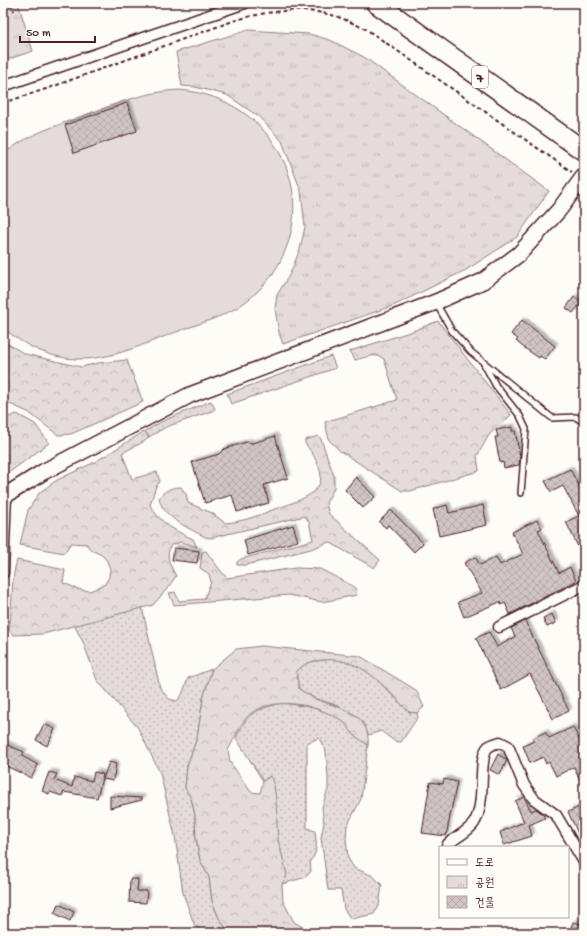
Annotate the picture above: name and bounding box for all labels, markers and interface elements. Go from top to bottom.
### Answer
scale bar [20,18,95,44]
text: 50 m [26,27,51,41]
road number: 7 [472,66,488,88]
legend [439,846,569,918]
text: 도로 [475,857,494,871]
text: 공원 [475,877,494,891]
text: 건물 [475,897,495,911]

